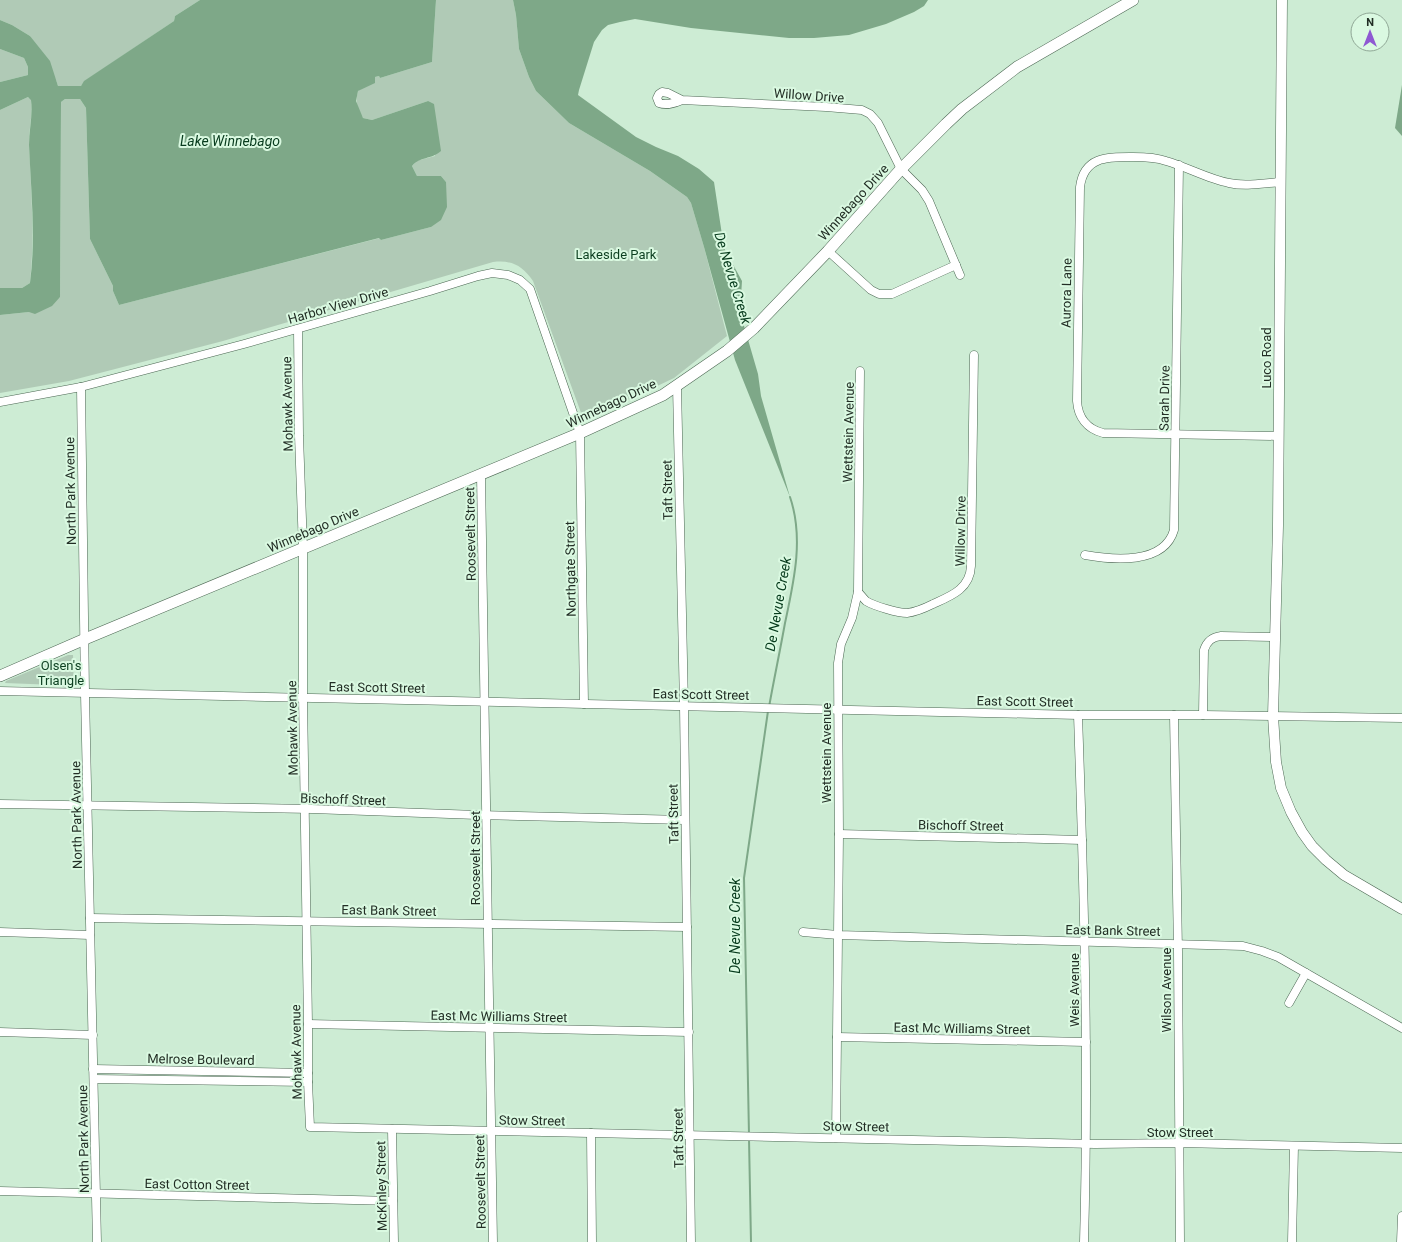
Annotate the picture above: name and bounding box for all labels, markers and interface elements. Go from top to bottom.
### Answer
north arrow [1350,12,1390,52]
text: N [1366,16,1374,29]
street label: Willow Drive [773,86,845,105]
water label: Lake Winnebago [180,133,280,149]
street label: Winnebago Drive [815,161,892,244]
water label: De Nevue Creek [711,230,755,327]
park label: Lakeside Park [576,247,657,262]
street label: Aurora Lane [1058,258,1075,328]
street label: Harbor View Drive [286,284,390,327]
street label: Luco Road [1259,327,1274,389]
street label: Mohawk Avenue [279,356,296,452]
street label: Sarah Drive [1156,365,1173,431]
street label: Winnebago Drive [564,376,659,431]
street label: Wettstein Avenue [840,381,857,482]
street label: North Park Avenue [62,437,79,545]
street label: Taft Street [659,460,676,520]
street label: Roosevelt Street [462,487,479,581]
street label: Willow Drive [952,495,969,566]
street label: Winnebago Drive [265,503,361,555]
street label: Northgate Street [562,521,579,617]
water label: De Nevue Creek [762,554,794,652]
park label: Olsen's Triangle [38,658,84,688]
street label: East Scott Street [329,679,425,696]
street label: Mohawk Avenue [284,680,301,776]
street label: East Scott Street [653,686,749,703]
street label: East Scott Street [977,693,1073,710]
street label: Wettstein Avenue [819,703,834,803]
street label: North Park Avenue [68,761,85,869]
street label: Taft Street [665,784,682,844]
street label: Bischoff Street [300,791,386,808]
street label: Roosevelt Street [468,811,483,905]
street label: Bischoff Street [918,817,1004,834]
water label: De Nevue Creek [727,877,743,974]
street label: East Bank Street [341,902,437,919]
street label: East Bank Street [1065,922,1161,939]
street label: Wilson Avenue [1159,947,1174,1032]
street label: Weis Avenue [1067,953,1082,1027]
street label: Mohawk Avenue [288,1004,305,1100]
street label: East Mc Williams Street [430,1008,568,1025]
street label: East Mc Williams Street [893,1020,1031,1037]
street label: Melrose Boulevard [147,1051,255,1068]
street label: North Park Avenue [75,1085,92,1193]
street label: Taft Street [670,1108,687,1168]
street label: Stow Street [499,1112,565,1129]
street label: Stow Street [823,1118,889,1135]
street label: Stow Street [1147,1125,1213,1140]
street label: Roosevelt Street [472,1135,489,1229]
street label: McKinley Street [373,1141,390,1231]
street label: East Cotton Street [144,1176,250,1193]

